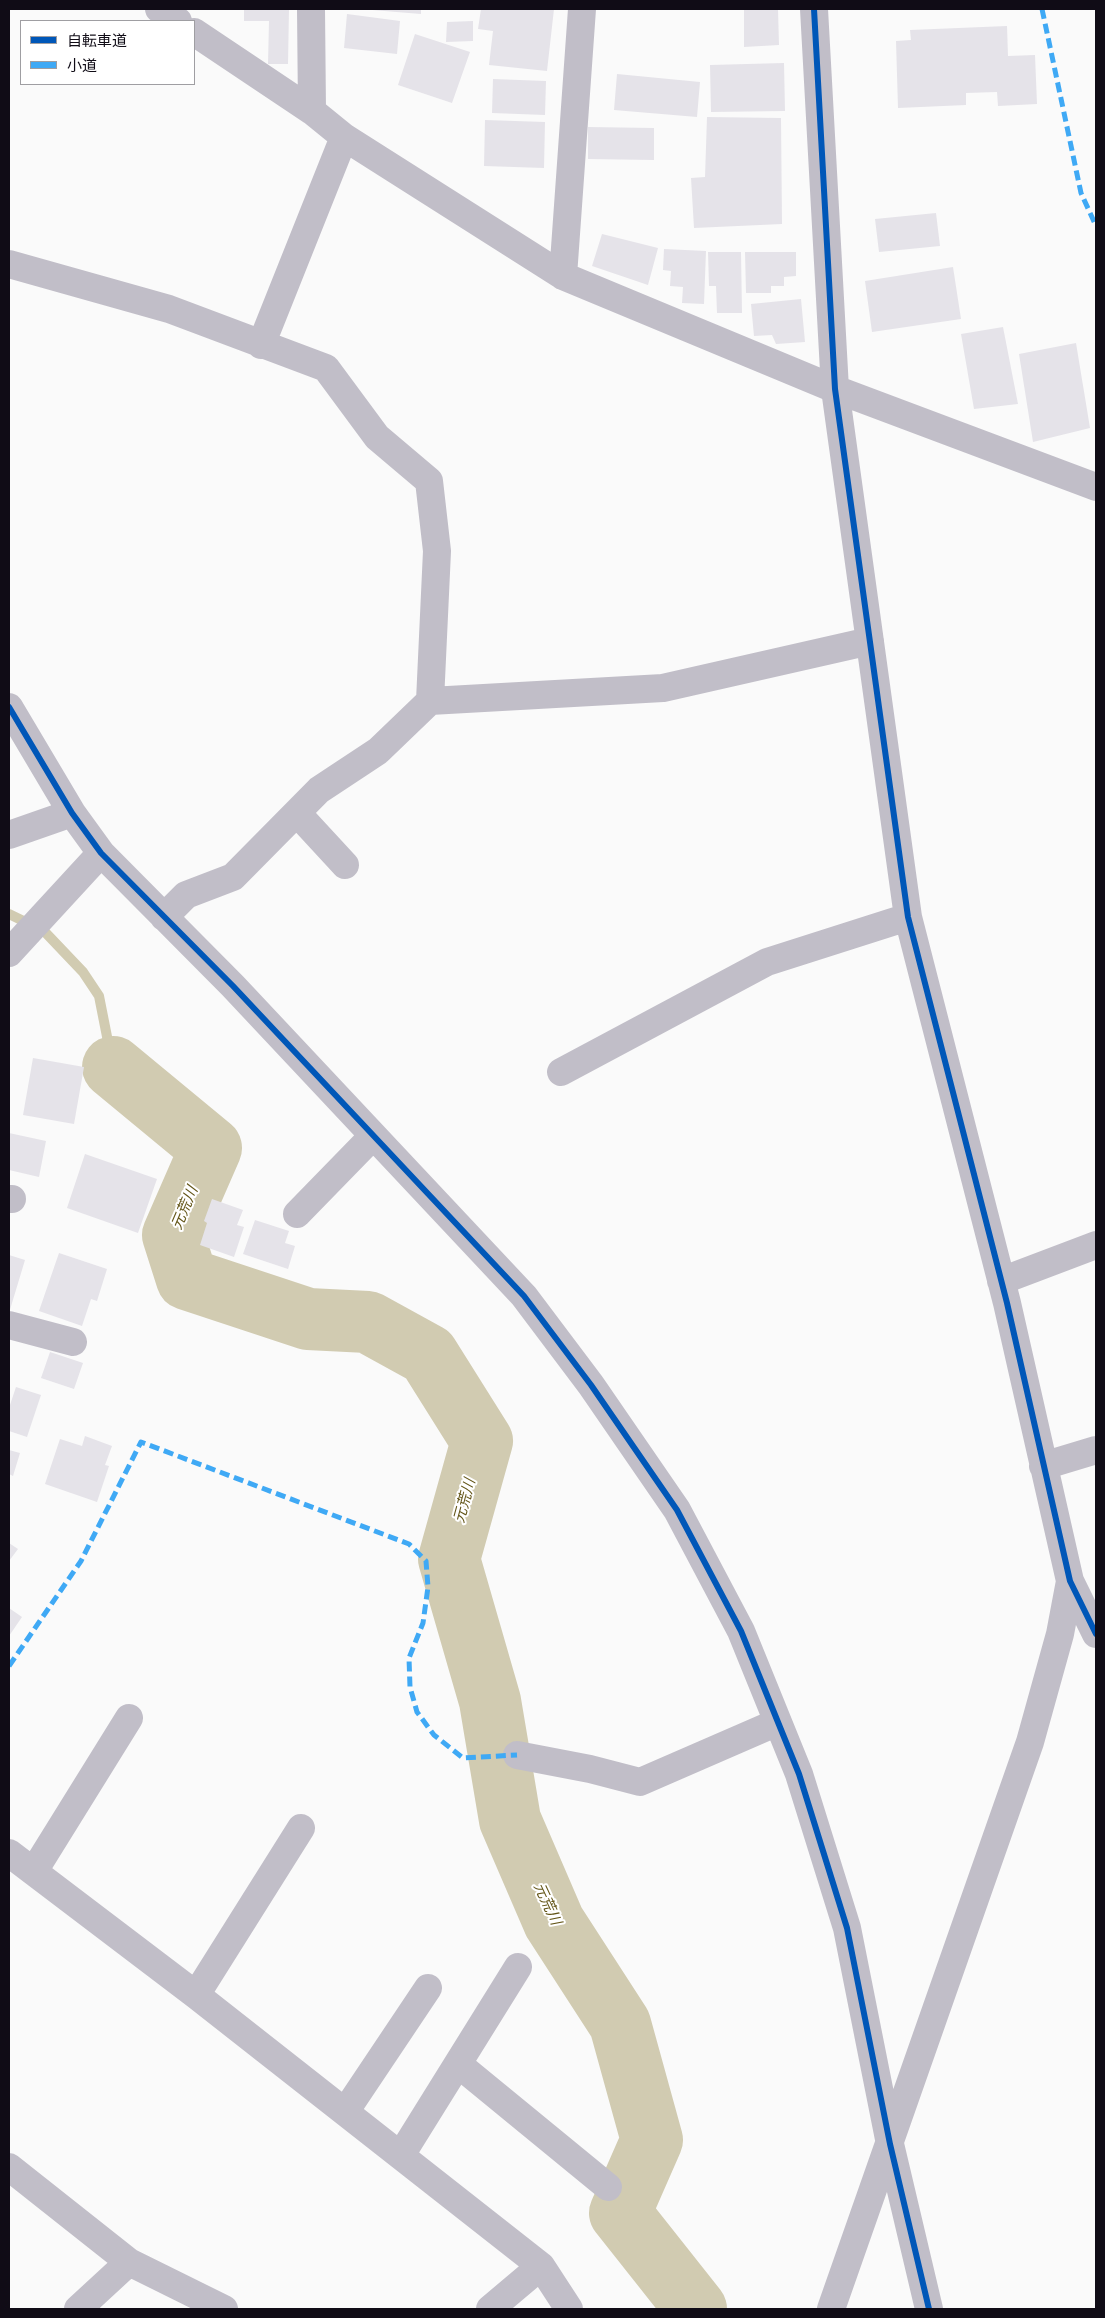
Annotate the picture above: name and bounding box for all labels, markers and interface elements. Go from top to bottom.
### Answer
legend [20,20,195,85]
text: 自転車道 [67,30,127,50]
text: 小道 [67,55,97,75]
water label: 元荒川 [168,1184,202,1232]
water label: 元荒川 [450,1477,480,1525]
water label: 元荒川 [529,1880,565,1928]

